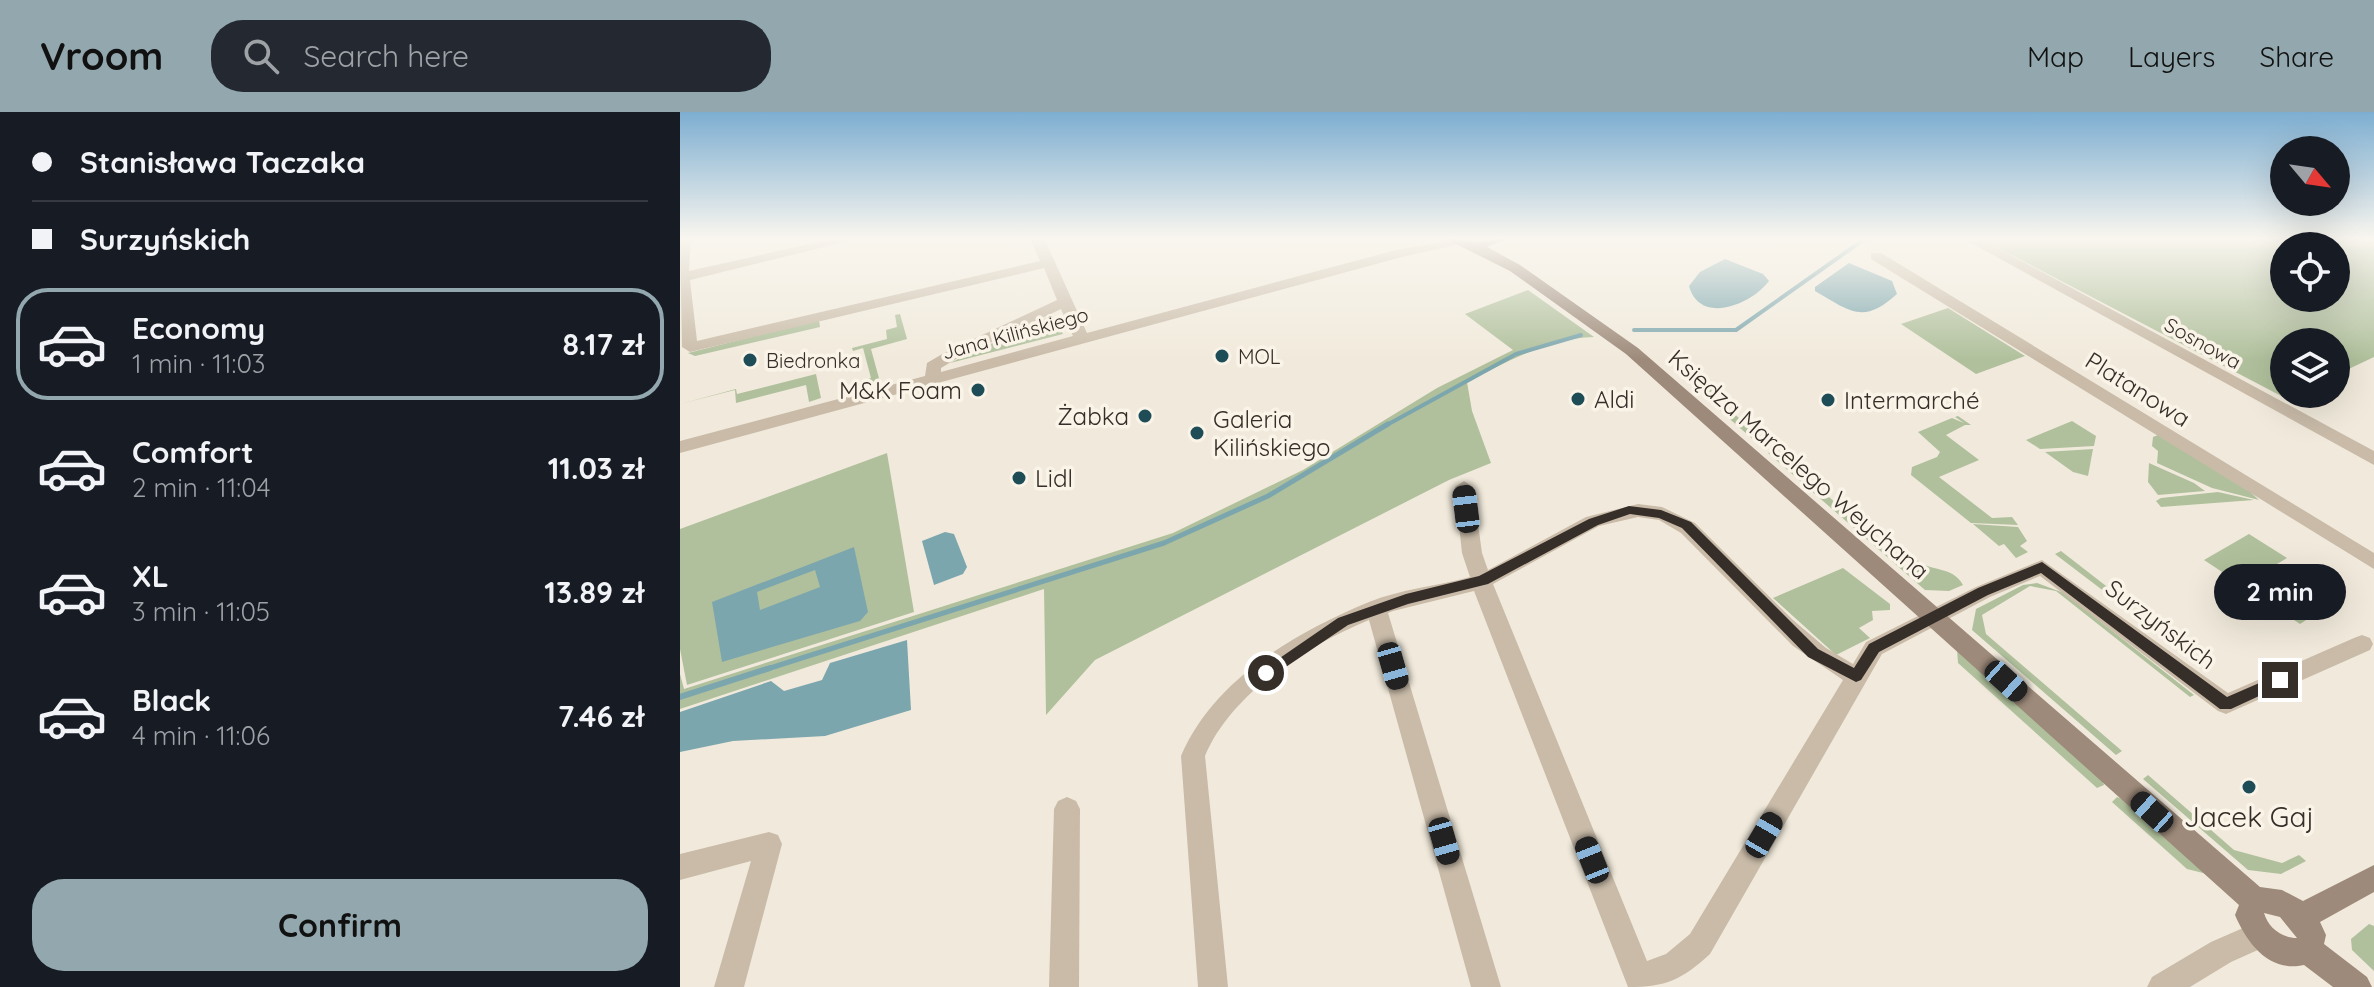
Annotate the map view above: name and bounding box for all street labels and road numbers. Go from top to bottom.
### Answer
street label: Jana Kilińskiego [939,301,1091,365]
street label: Sosnowa [2160,312,2246,374]
street label: Księdza Marcelego Weychana [1663,343,1935,585]
street label: Platanowa [2080,345,2196,433]
street label: Surzyńskich [2100,573,2222,675]

